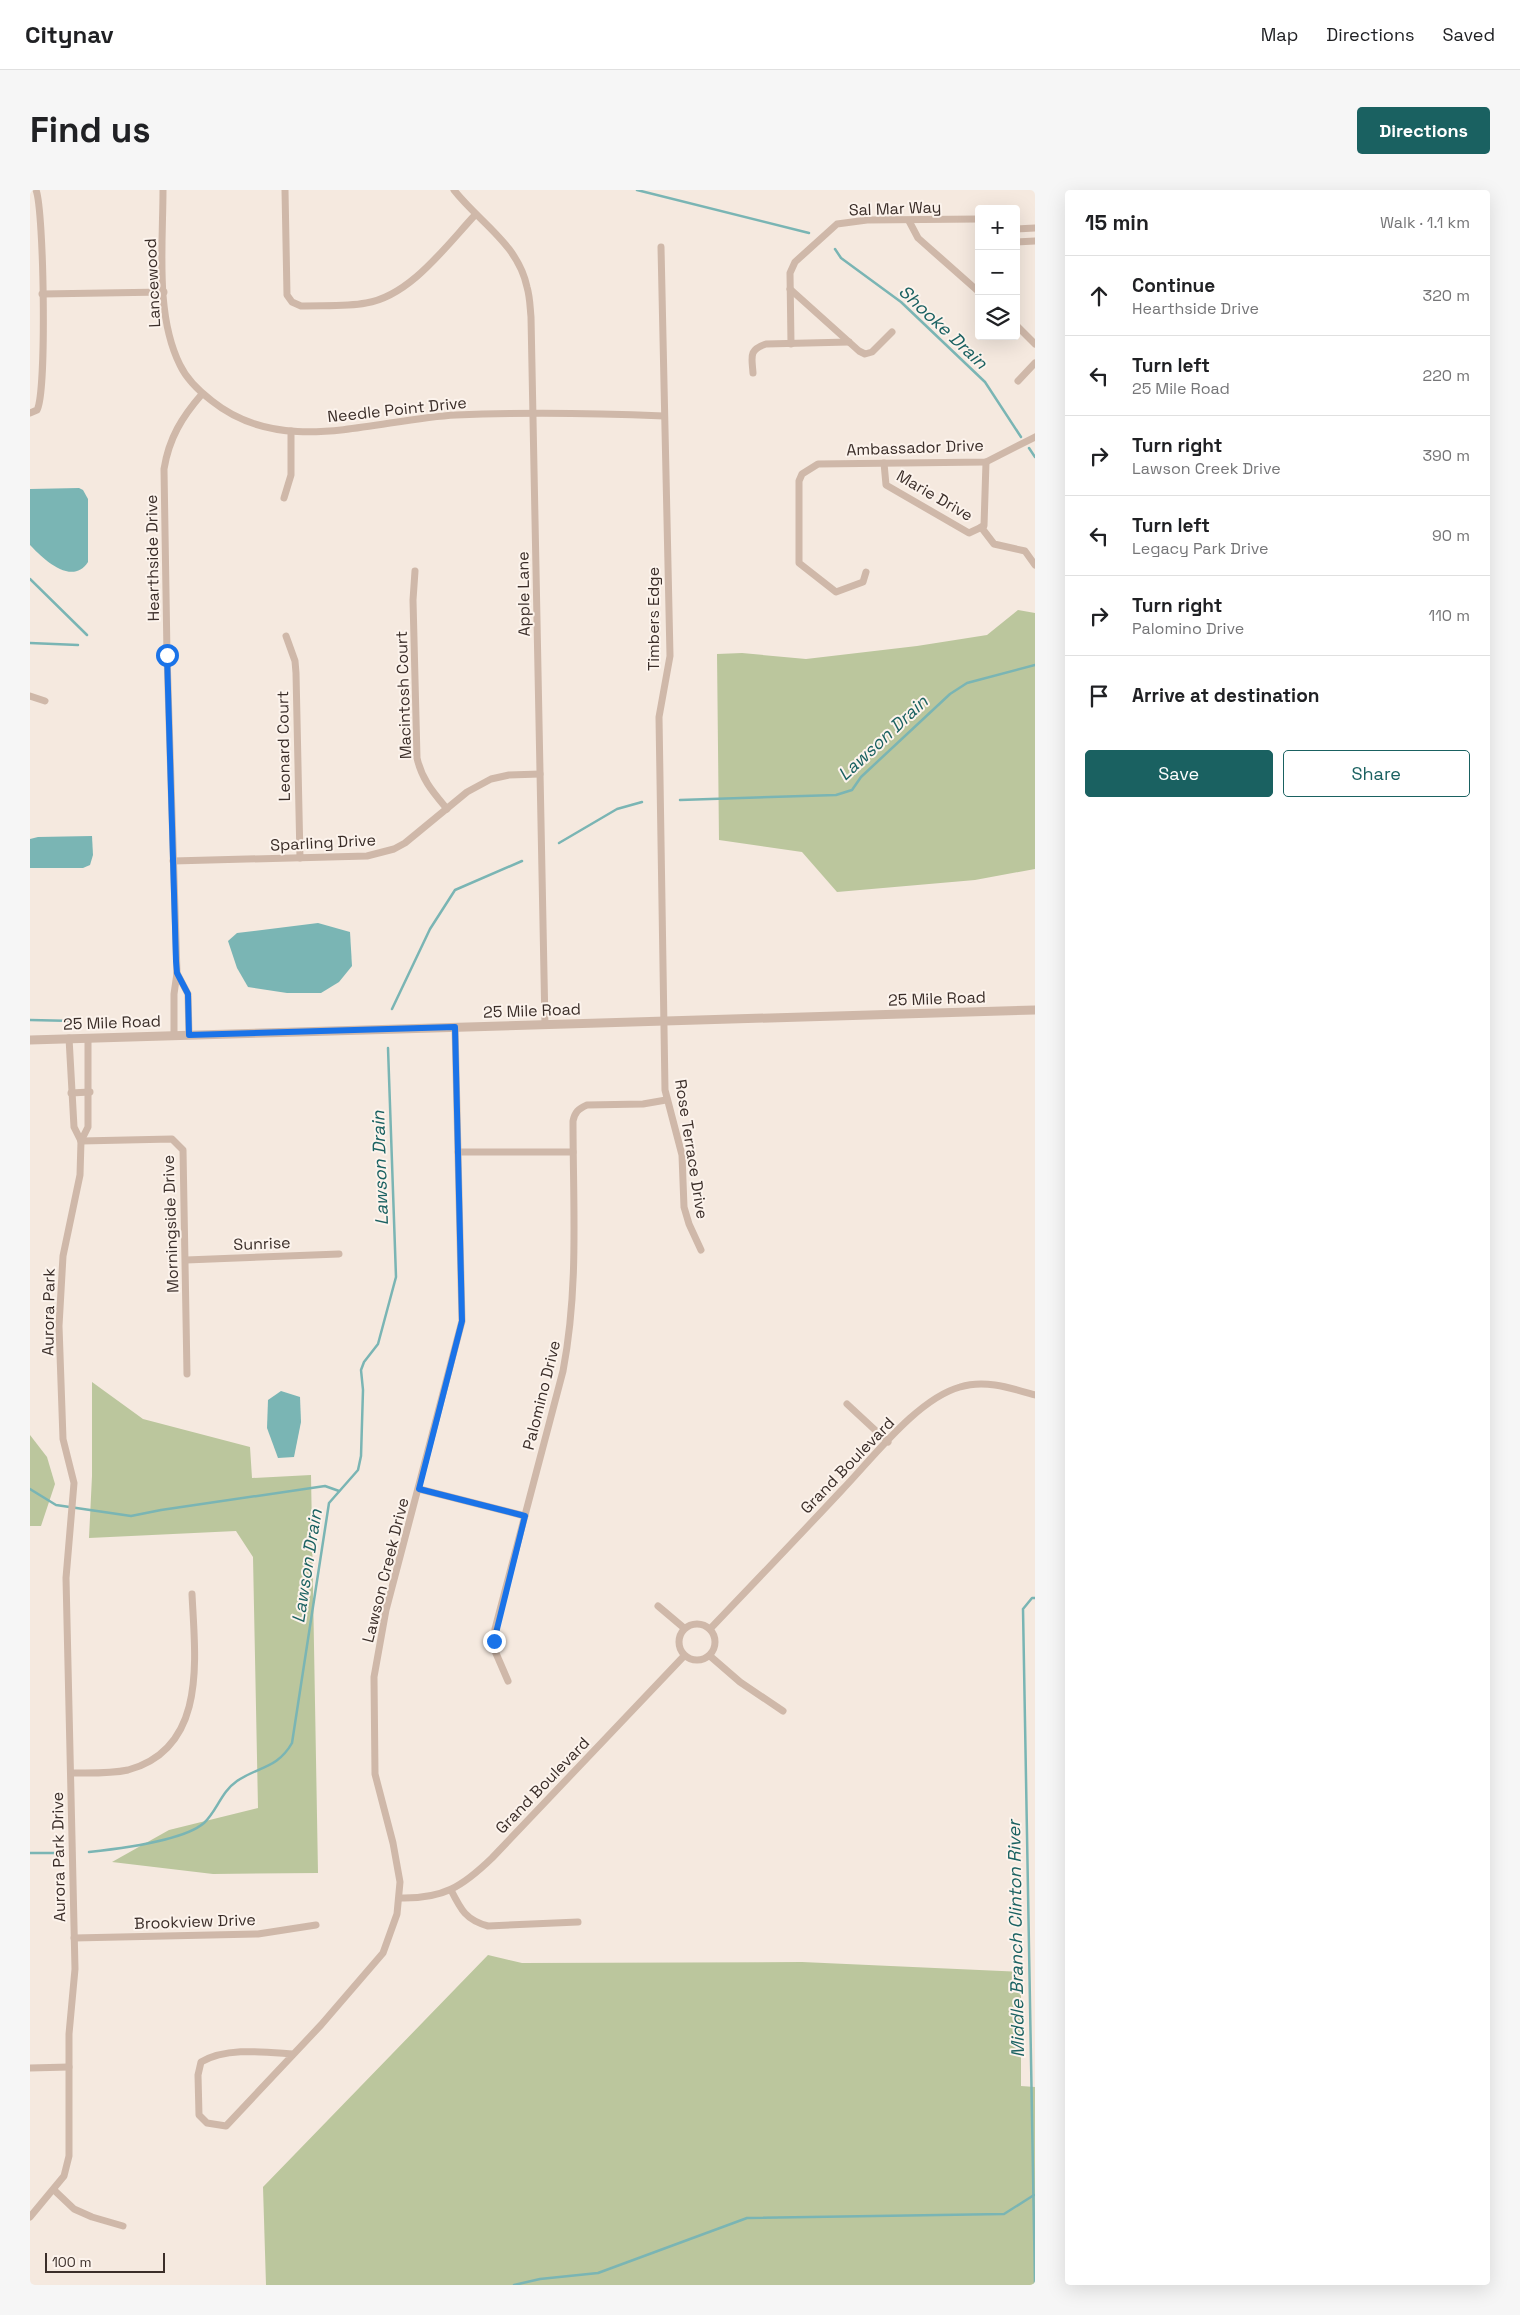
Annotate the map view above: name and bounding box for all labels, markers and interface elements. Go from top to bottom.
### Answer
text: Citynav [25,19,114,50]
text: Map [1261,23,1298,46]
text: Directions [1326,23,1415,46]
text: Saved [1443,23,1495,46]
button: Directions [1357,107,1490,154]
text: Find us [30,108,151,152]
street label: Sal Mar Way [848,196,942,221]
map controls [975,205,1020,340]
button: + [975,205,1020,250]
text: 15 min [1085,209,1149,236]
text: Walk · 1.1 km [1380,212,1470,233]
street label: Lancewood [140,238,165,328]
button: − [975,250,1020,295]
text: Continue [1132,273,1215,298]
water label: Shooke Drain [894,280,993,374]
icon: ahead [1085,282,1113,310]
text: 320 m [1423,285,1470,306]
button: layers [975,295,1020,340]
text: Hearthside Drive [1132,298,1259,319]
text: Turn left [1132,353,1210,378]
icon: left [1085,362,1113,390]
text: 220 m [1423,365,1470,386]
text: 25 Mile Road [1132,378,1230,399]
street label: Needle Point Drive [326,392,468,427]
text: Turn right [1132,433,1222,458]
street label: Ambassador Drive [846,435,984,460]
icon: right [1085,442,1113,470]
text: 390 m [1422,445,1470,466]
text: Lawson Creek Drive [1132,458,1281,479]
street label: Marie Drive [893,465,977,526]
street label: Hearthside Drive [141,494,164,622]
text: Turn left [1132,513,1210,538]
icon: left [1085,522,1113,550]
text: 90 m [1432,525,1470,546]
text: Legacy Park Drive [1132,538,1269,559]
street label: Apple Lane [512,551,535,637]
street label: Timbers Edge [643,567,664,671]
text: Turn right [1132,593,1222,618]
icon: right [1085,602,1113,630]
text: 110 m [1428,605,1470,626]
text: Palomino Drive [1132,618,1244,639]
street label: Macintosh Court [391,630,416,760]
route start [156,644,179,667]
icon: arrive [1085,682,1113,710]
text: Arrive at destination [1132,683,1320,708]
water label: Lawson Drain [833,689,933,785]
street label: Leonard Court [272,691,295,801]
button: Save [1085,750,1273,797]
button: Share [1283,750,1470,797]
street label: Sparling Drive [270,829,376,856]
street label: 25 Mile Road [888,986,986,1011]
street label: 25 Mile Road [483,998,581,1023]
street label: 25 Mile Road [63,1010,161,1035]
street label: Rose Terrace Drive [670,1078,713,1220]
water label: Lawson Drain [366,1109,393,1226]
street label: Morningside Drive [158,1155,183,1293]
street label: Sunrise [233,1232,291,1255]
street label: Aurora Park [37,1268,60,1356]
street label: Palomino Drive [518,1338,565,1452]
street label: Grand Boulevard [796,1412,899,1518]
street label: Lawson Creek Drive [357,1495,414,1645]
water label: Lawson Drain [286,1506,327,1624]
route end [483,1630,506,1653]
street label: Grand Boulevard [491,1732,594,1838]
street label: Aurora Park Drive [47,1792,70,1922]
water label: Middle Branch Clinton River [1002,1818,1029,2058]
street label: Brookview Drive [134,1909,256,1934]
scale bar [45,2250,165,2273]
text: 100 m [52,2253,91,2271]

